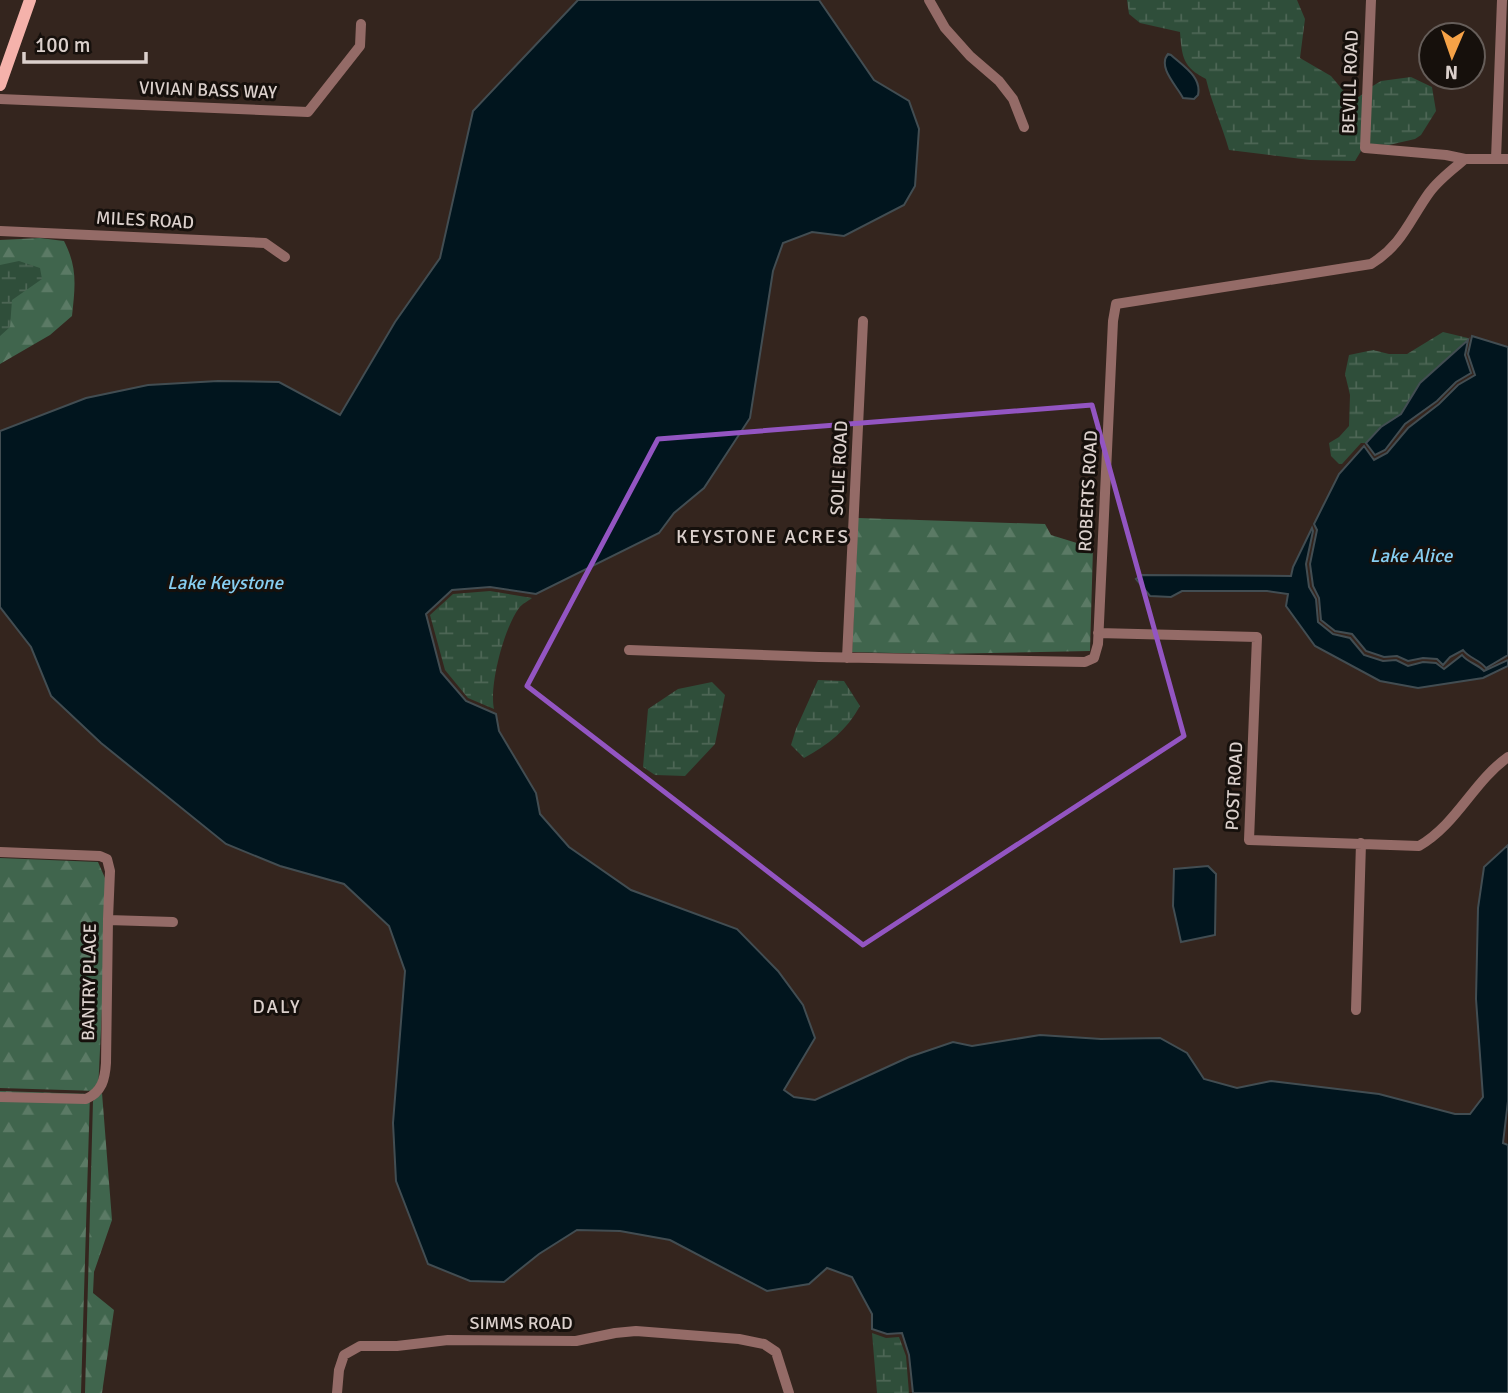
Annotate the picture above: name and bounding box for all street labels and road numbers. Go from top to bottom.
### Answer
street label: BEVILL ROAD [1337,30,1363,134]
street label: VIVIAN BASS WAY [139,77,277,103]
street label: MILES ROAD [95,206,195,234]
street label: SOLIE ROAD [826,420,852,516]
street label: ROBERTS ROAD [1074,430,1102,552]
street label: POST ROAD [1221,741,1247,831]
street label: BANTRY PLACE [77,923,101,1041]
street label: SIMMS ROAD [469,1312,573,1334]

